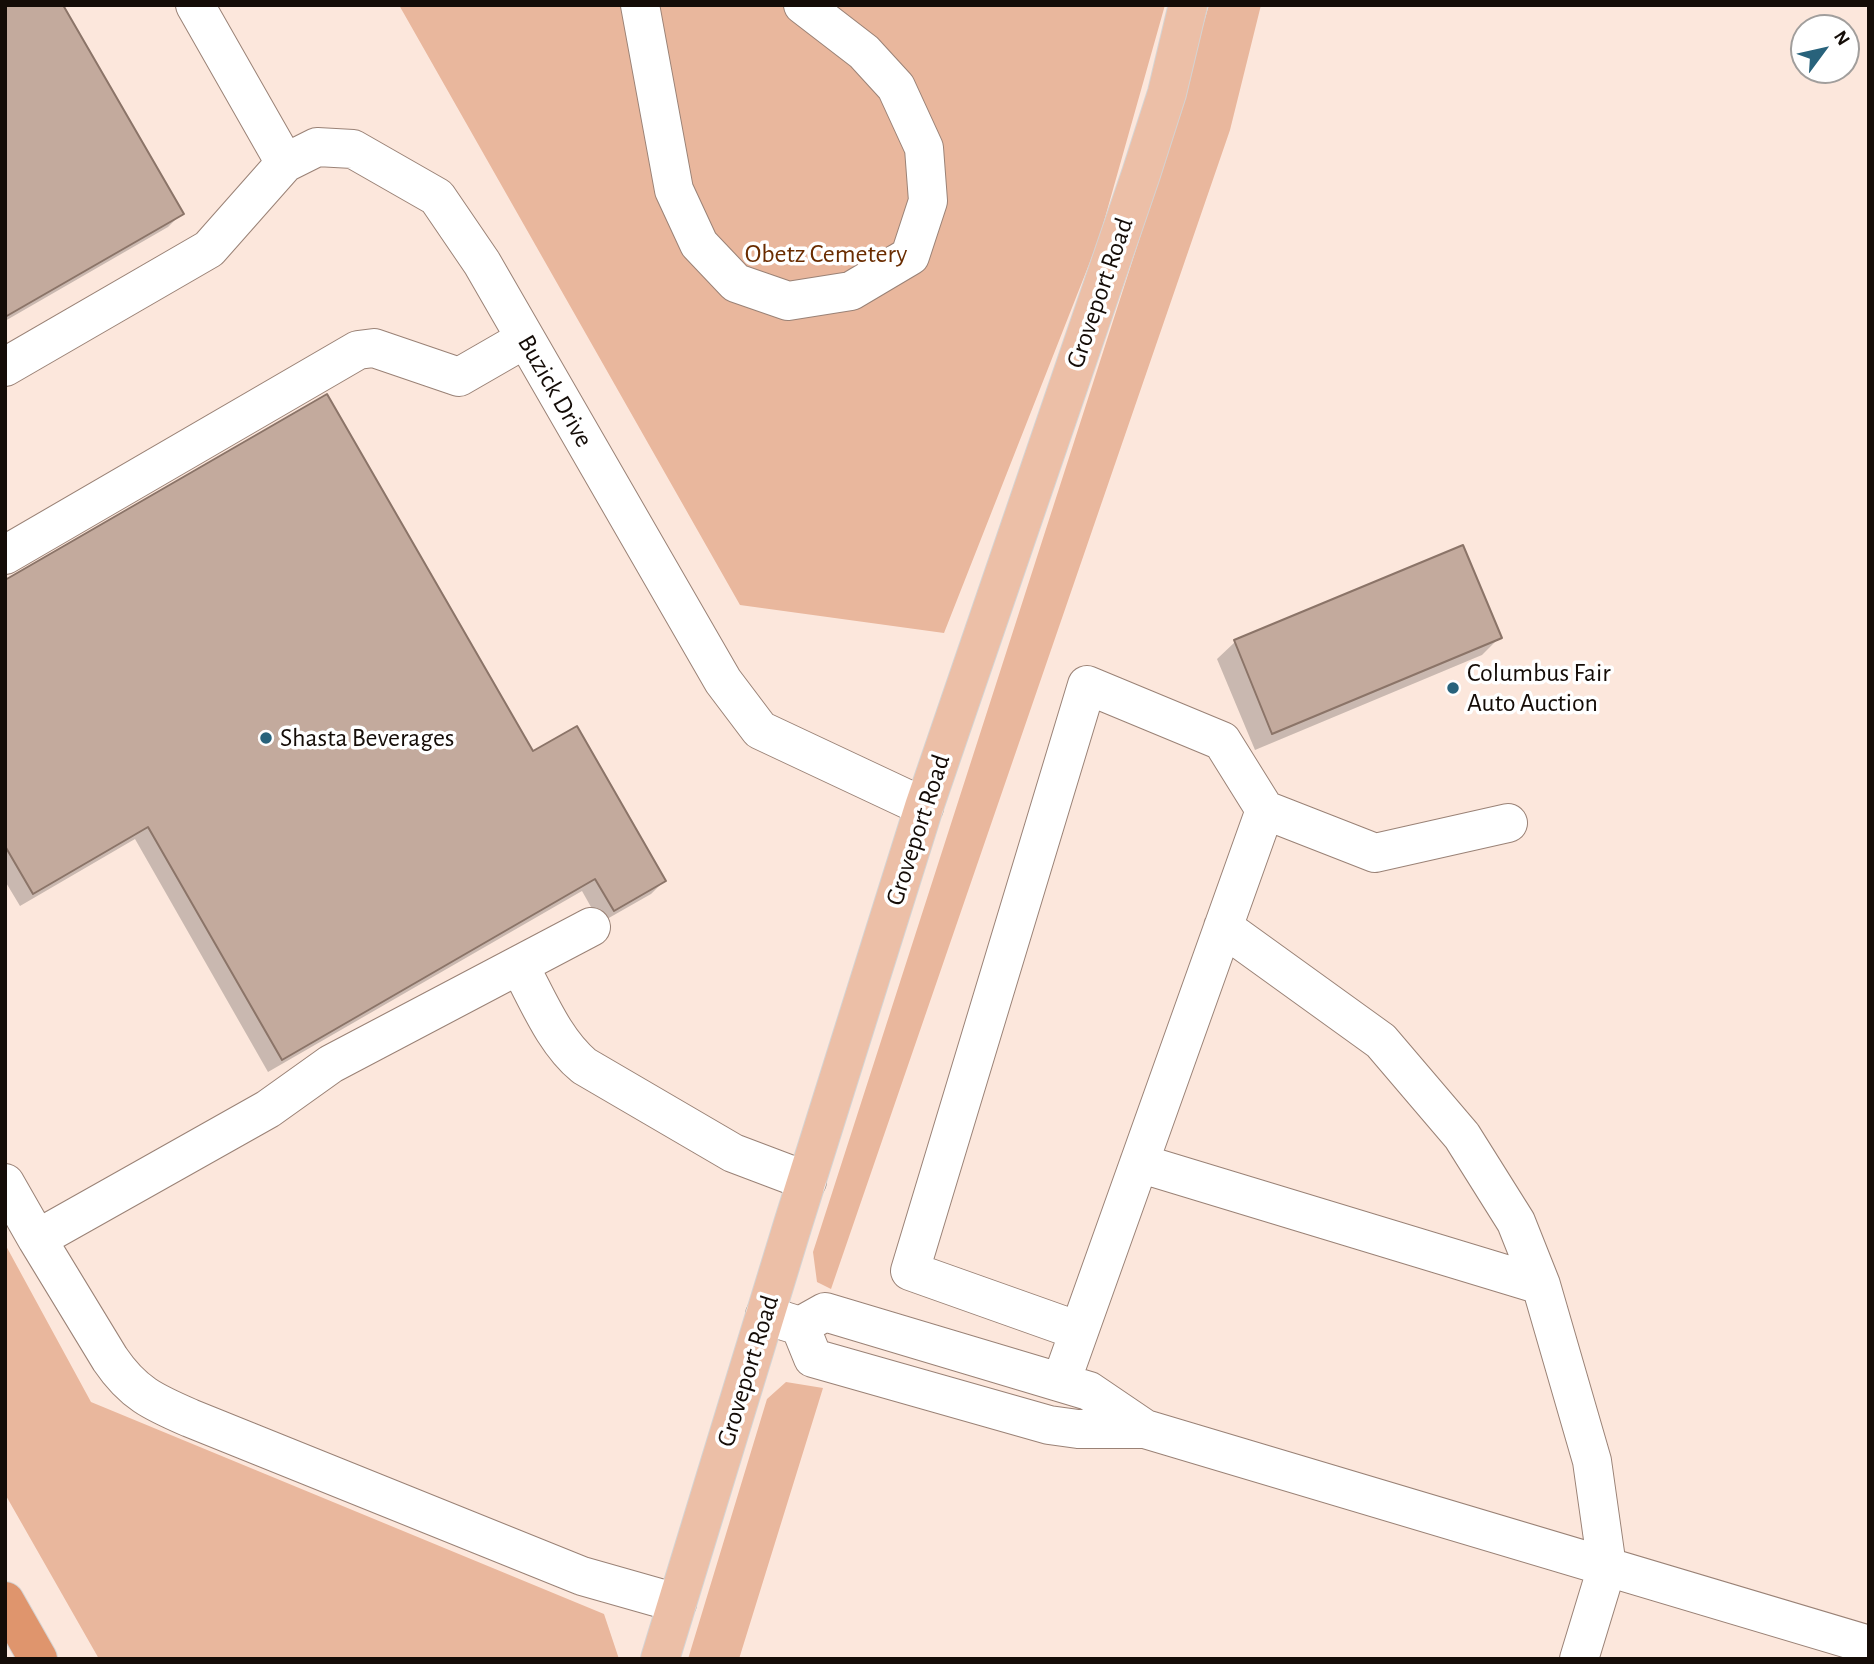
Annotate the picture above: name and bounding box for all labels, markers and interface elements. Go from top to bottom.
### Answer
north arrow [1790,14,1860,84]
text: N [1830,28,1853,49]
street label: Groveport Road [1060,214,1140,372]
park label: Obetz Cemetery [745,238,907,270]
street label: Buzick Drive [510,329,600,453]
place label: Columbus Fair Auto Auction [1467,657,1611,718]
marker: Columbus Fair Auto Auction [1445,680,1461,696]
place label: Shasta Beverages [280,722,454,754]
marker: Shasta Beverages [258,730,274,746]
street label: Groveport Road [879,751,957,909]
street label: Groveport Road [710,1291,786,1451]

